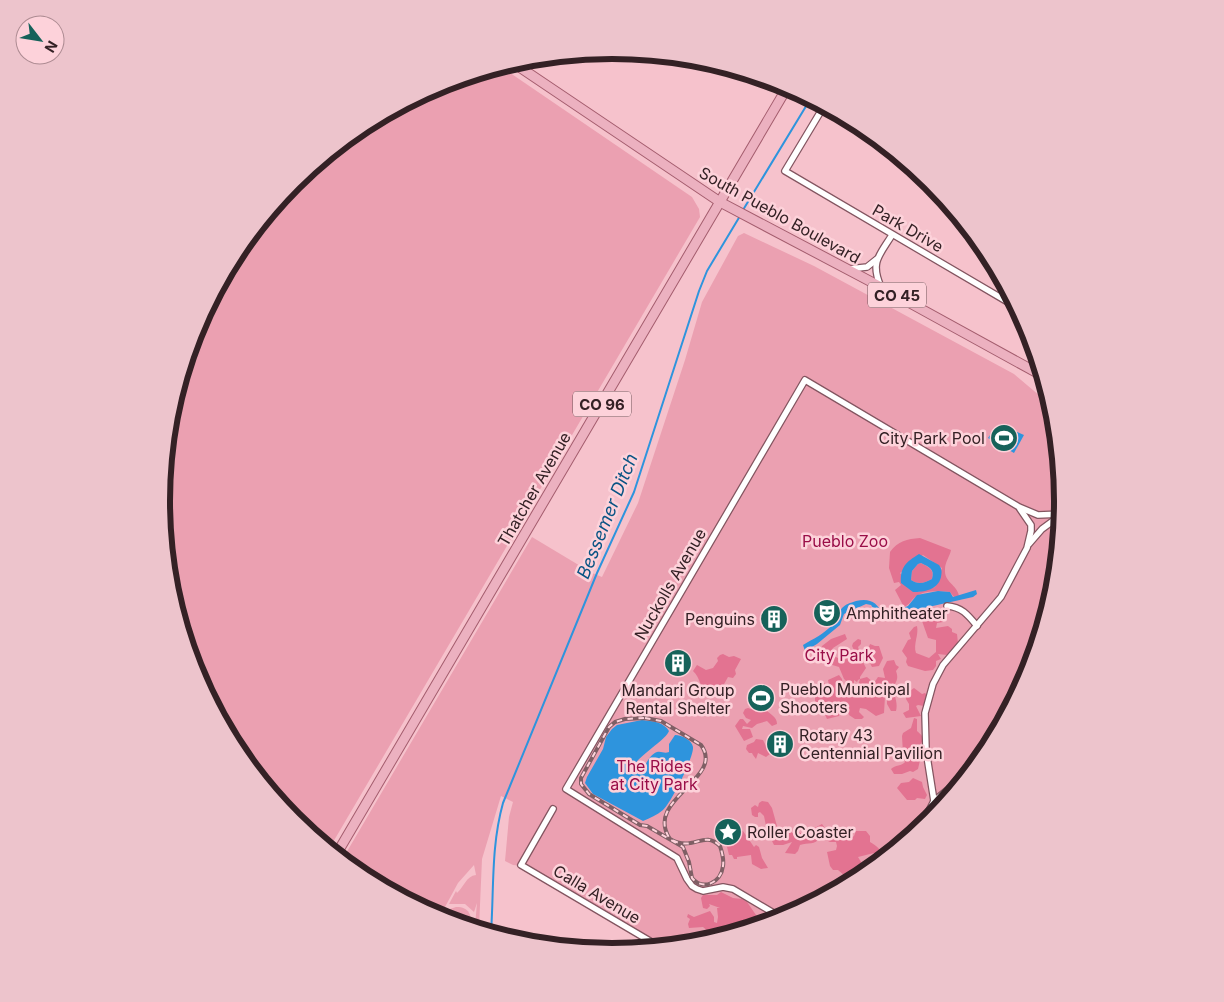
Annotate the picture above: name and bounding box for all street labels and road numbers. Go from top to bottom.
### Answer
street label: South Pueblo Boulevard [696,162,864,268]
street label: Park Drive [869,200,947,256]
road number: CO 45 [868,282,926,308]
road number: CO 96 [573,392,631,416]
street label: Thatcher Avenue [493,428,575,550]
street label: Nuckolls Avenue [630,525,710,643]
street label: Calla Avenue [550,860,644,928]

